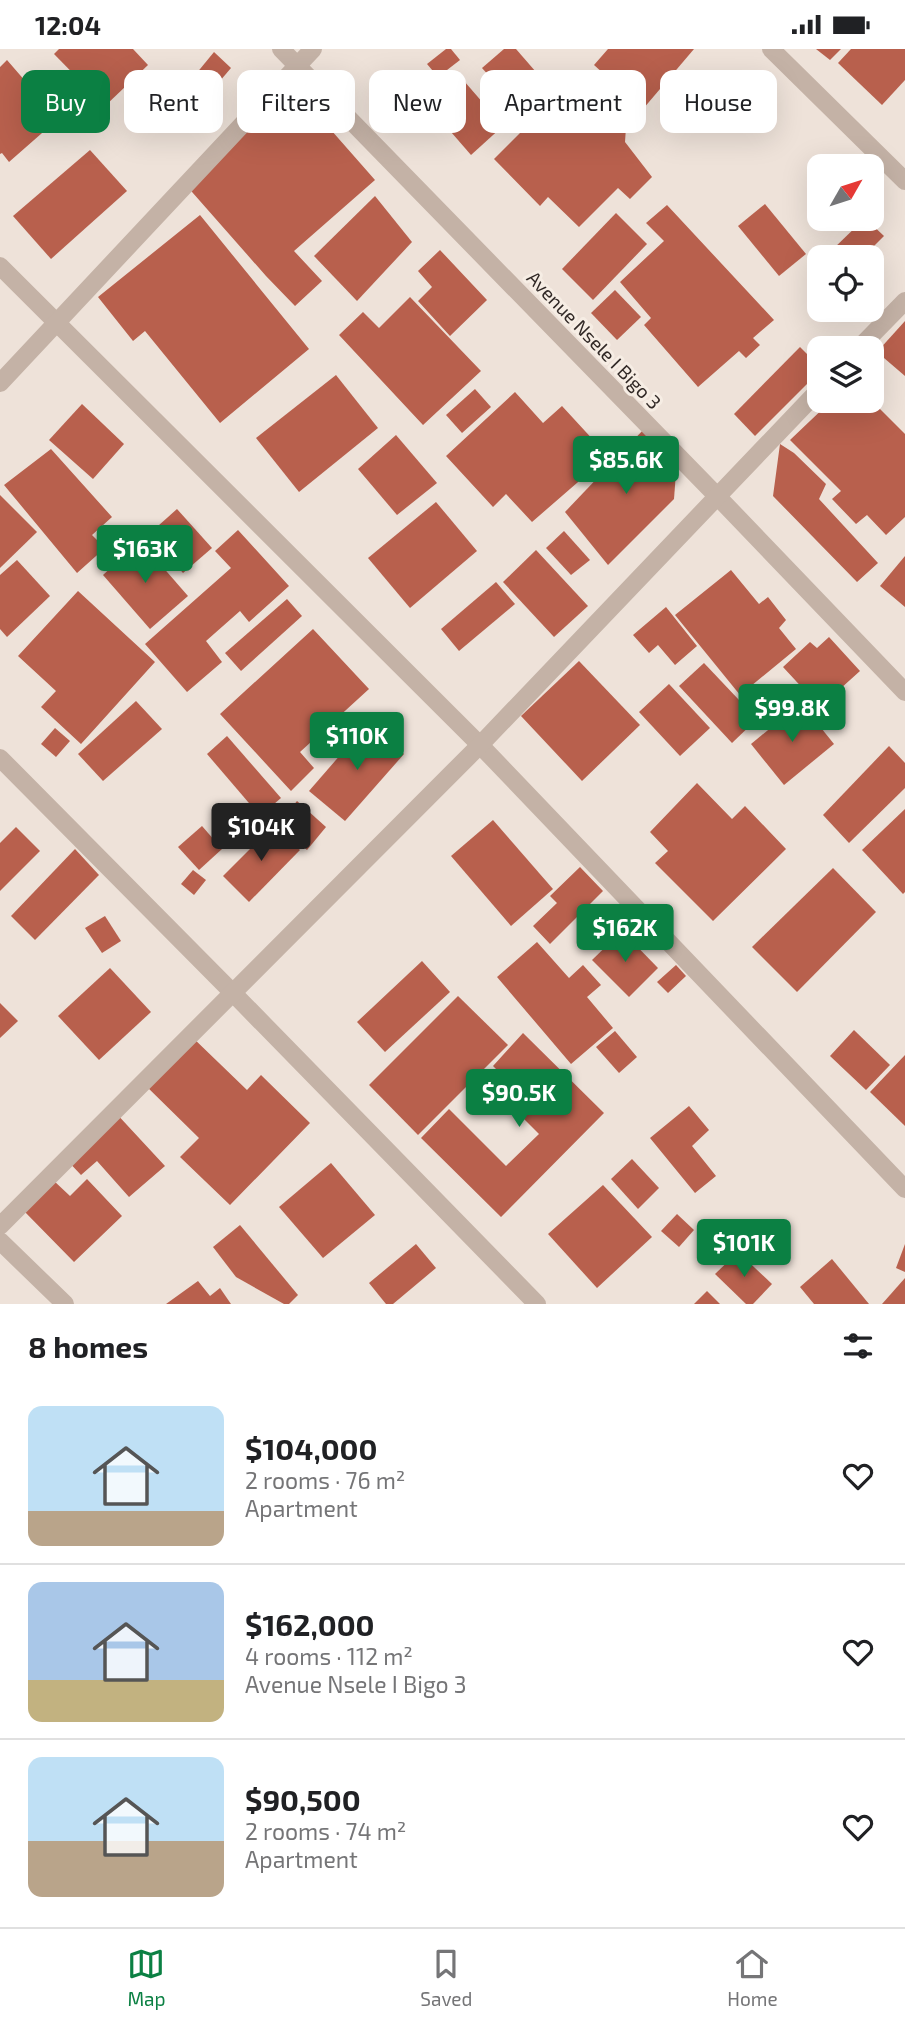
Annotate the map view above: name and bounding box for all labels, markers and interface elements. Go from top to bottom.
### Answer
text: 12:04 [35,9,101,40]
chip: Buy [21,70,110,133]
chip: Rent [124,70,223,133]
chip: Filters [237,70,355,133]
chip: New [369,70,466,133]
chip: Apartment [480,70,646,133]
chip: House [660,70,777,133]
north arrow [807,154,884,231]
map controls [807,154,884,413]
button: locate [807,245,884,322]
street label: Avenue Nsele I Bigo 3 [522,266,666,413]
button: layers [807,336,884,413]
pin: $85.6K [569,437,683,496]
text: $85.6K [589,445,663,473]
pin: $163K [96,525,194,585]
text: $163K [113,534,177,562]
pin: $99.8K [735,685,849,744]
text: $99.8K [754,693,830,721]
pin: $110K [308,713,406,772]
text: $110K [326,721,388,749]
pin: $104K [212,803,310,863]
text: $104K [227,812,295,840]
pin: $162K [576,905,674,964]
text: $162K [593,913,657,941]
pin: $90.5K [462,1069,576,1129]
text: $90.5K [482,1078,556,1106]
pin: $101K [695,1219,793,1279]
text: $101K [713,1228,775,1256]
icon: filters [839,1327,877,1365]
text: 8 homes [28,1328,148,1364]
text: $104,000 [245,1430,377,1466]
icon: home [84,1434,168,1518]
icon: heart [839,1457,877,1495]
text: 2 rooms · 76 m² [245,1466,405,1494]
text: Apartment [245,1494,358,1522]
text: $162,000 [245,1606,375,1642]
icon: home [84,1610,168,1694]
icon: heart [839,1633,877,1671]
text: 4 rooms · 112 m² [245,1642,413,1670]
text: Avenue Nsele I Bigo 3 [245,1670,467,1698]
text: $90,500 [245,1781,361,1817]
icon: home [84,1785,168,1869]
icon: heart [839,1808,877,1846]
text: 2 rooms · 74 m² [245,1817,406,1845]
text: Apartment [245,1845,358,1873]
tab: Map [127,1945,166,2010]
tab: Saved [420,1945,472,2010]
tab: Home [727,1945,778,2010]

